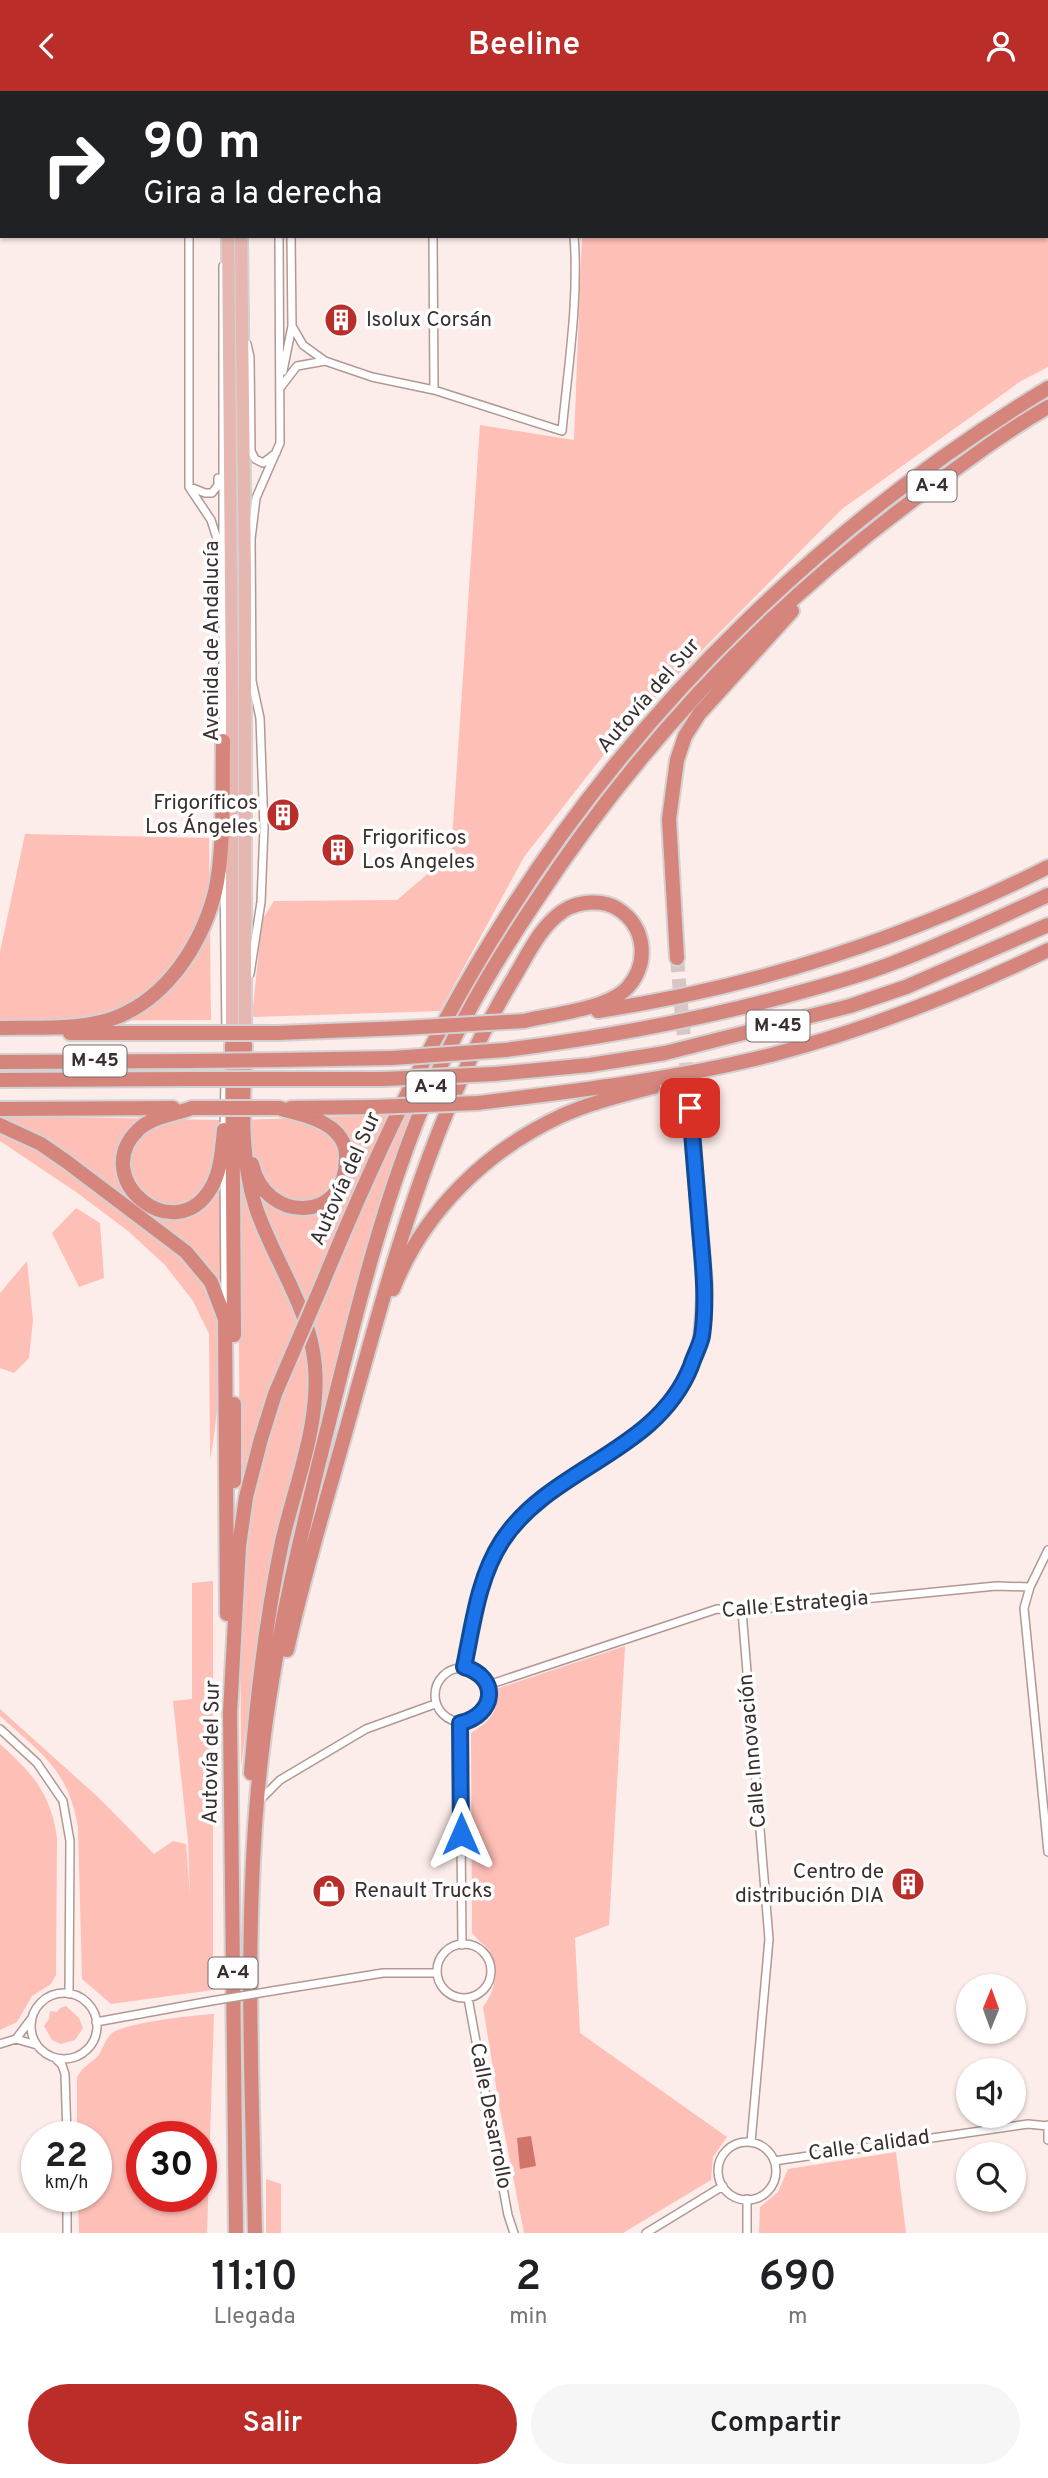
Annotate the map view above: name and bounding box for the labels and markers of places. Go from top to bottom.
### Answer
building icon: Isolux Corsán [322,301,360,339]
place label: Isolux Corsán [366,307,492,334]
place label: Frigoríficos Los Ángeles [145,790,258,841]
building icon: Frigoríficos Los Ángeles [264,796,302,834]
place label: Frigorificos Los Angeles [362,825,475,876]
building icon: Frigorificos Los Angeles [319,831,357,869]
pin [660,1078,720,1138]
place label: Centro de distribución DIA [735,1859,884,1910]
building icon: Centro de distribución DIA [889,1865,927,1903]
shop icon: Renault Trucks [310,1872,348,1910]
place label: Renault Trucks [354,1878,492,1905]

